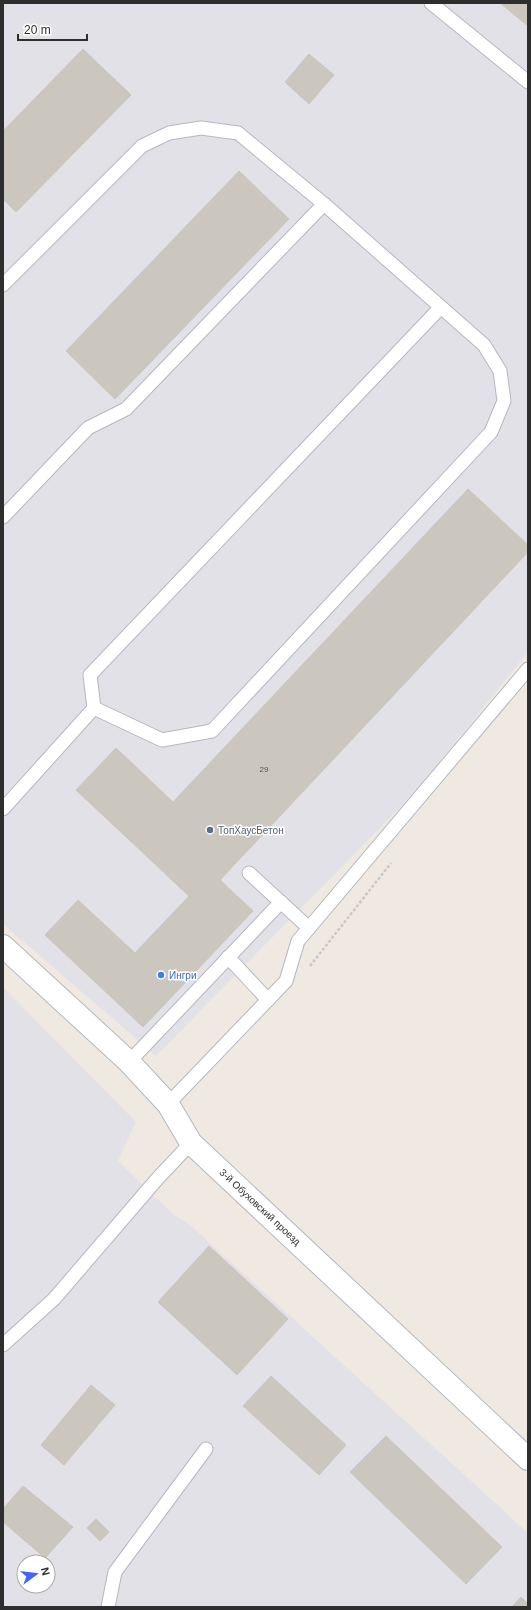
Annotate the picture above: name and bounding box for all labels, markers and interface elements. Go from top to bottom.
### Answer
scale bar [18,16,87,42]
text: 20 m [24,23,51,37]
house number: 29 [260,765,269,774]
marker: ТопХаусБетон [205,825,215,835]
place label: ТопХаусБетон [218,825,284,836]
marker: Ингри [156,970,166,980]
place label: Ингри [169,970,197,981]
street label: 3-й Обуховский проезд [217,1167,303,1247]
north arrow [16,1554,56,1594]
text: N [39,1566,52,1577]

